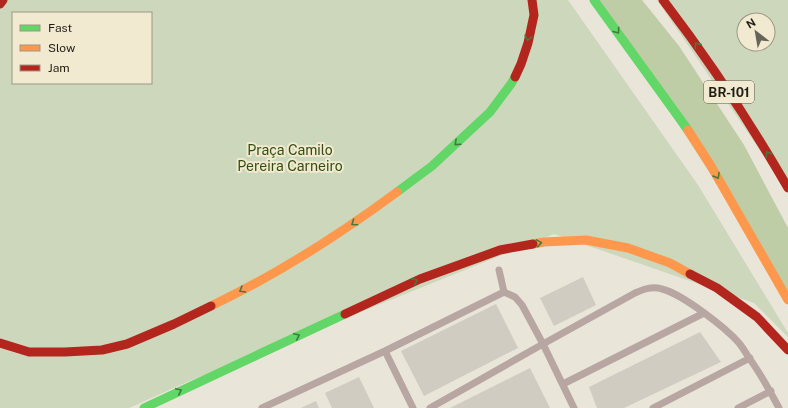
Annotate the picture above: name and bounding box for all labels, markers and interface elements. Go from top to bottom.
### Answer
legend [12,12,152,84]
north arrow [736,12,776,52]
text: N [744,16,758,31]
text: Fast [48,21,73,35]
one-way arrow [612,27,619,34]
one-way arrow [525,35,533,42]
text: Slow [48,41,76,55]
one-way arrow [695,43,702,50]
text: Jam [48,61,70,75]
road number: BR-101 [704,81,754,103]
one-way arrow [454,139,461,146]
park label: Praça Camilo Pereira Carneiro [237,142,343,174]
one-way arrow [766,151,773,158]
one-way arrow [712,171,719,179]
one-way arrow [351,218,358,226]
one-way arrow [536,239,542,248]
one-way arrow [411,278,418,286]
one-way arrow [239,285,247,292]
one-way arrow [293,333,301,341]
one-way arrow [175,388,183,396]

